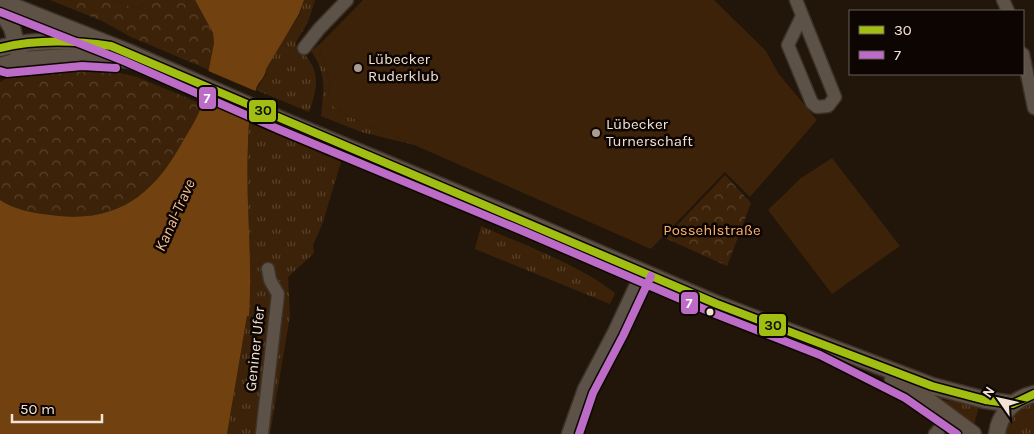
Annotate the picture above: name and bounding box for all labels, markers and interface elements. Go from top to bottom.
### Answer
legend [849,10,1024,75]
text: 30 [894,21,912,39]
text: 7 [894,46,901,64]
place label: Lübecker Ruderklub [368,50,439,85]
marker: Lübecker Ruderklub [352,62,364,74]
line badge: 7 [198,86,217,110]
text: 7 [204,90,211,107]
line badge: 30 [248,99,277,123]
text: 30 [254,102,272,119]
place label: Lübecker Turnerschaft [606,115,693,150]
marker: Lübecker Turnerschaft [590,127,602,139]
water label: Kanal-Trave [150,176,199,254]
park label: Possehlstraße [663,221,761,239]
line badge: 7 [680,291,699,315]
text: 7 [686,295,693,312]
street label: Geniner Ufer [242,305,268,392]
unlabelled marker [705,307,715,317]
line badge: 30 [758,313,787,337]
text: 30 [764,317,782,334]
north arrow [974,374,1024,424]
text: N [979,383,998,401]
scale bar [12,392,102,424]
text: 50 m [20,400,55,418]

